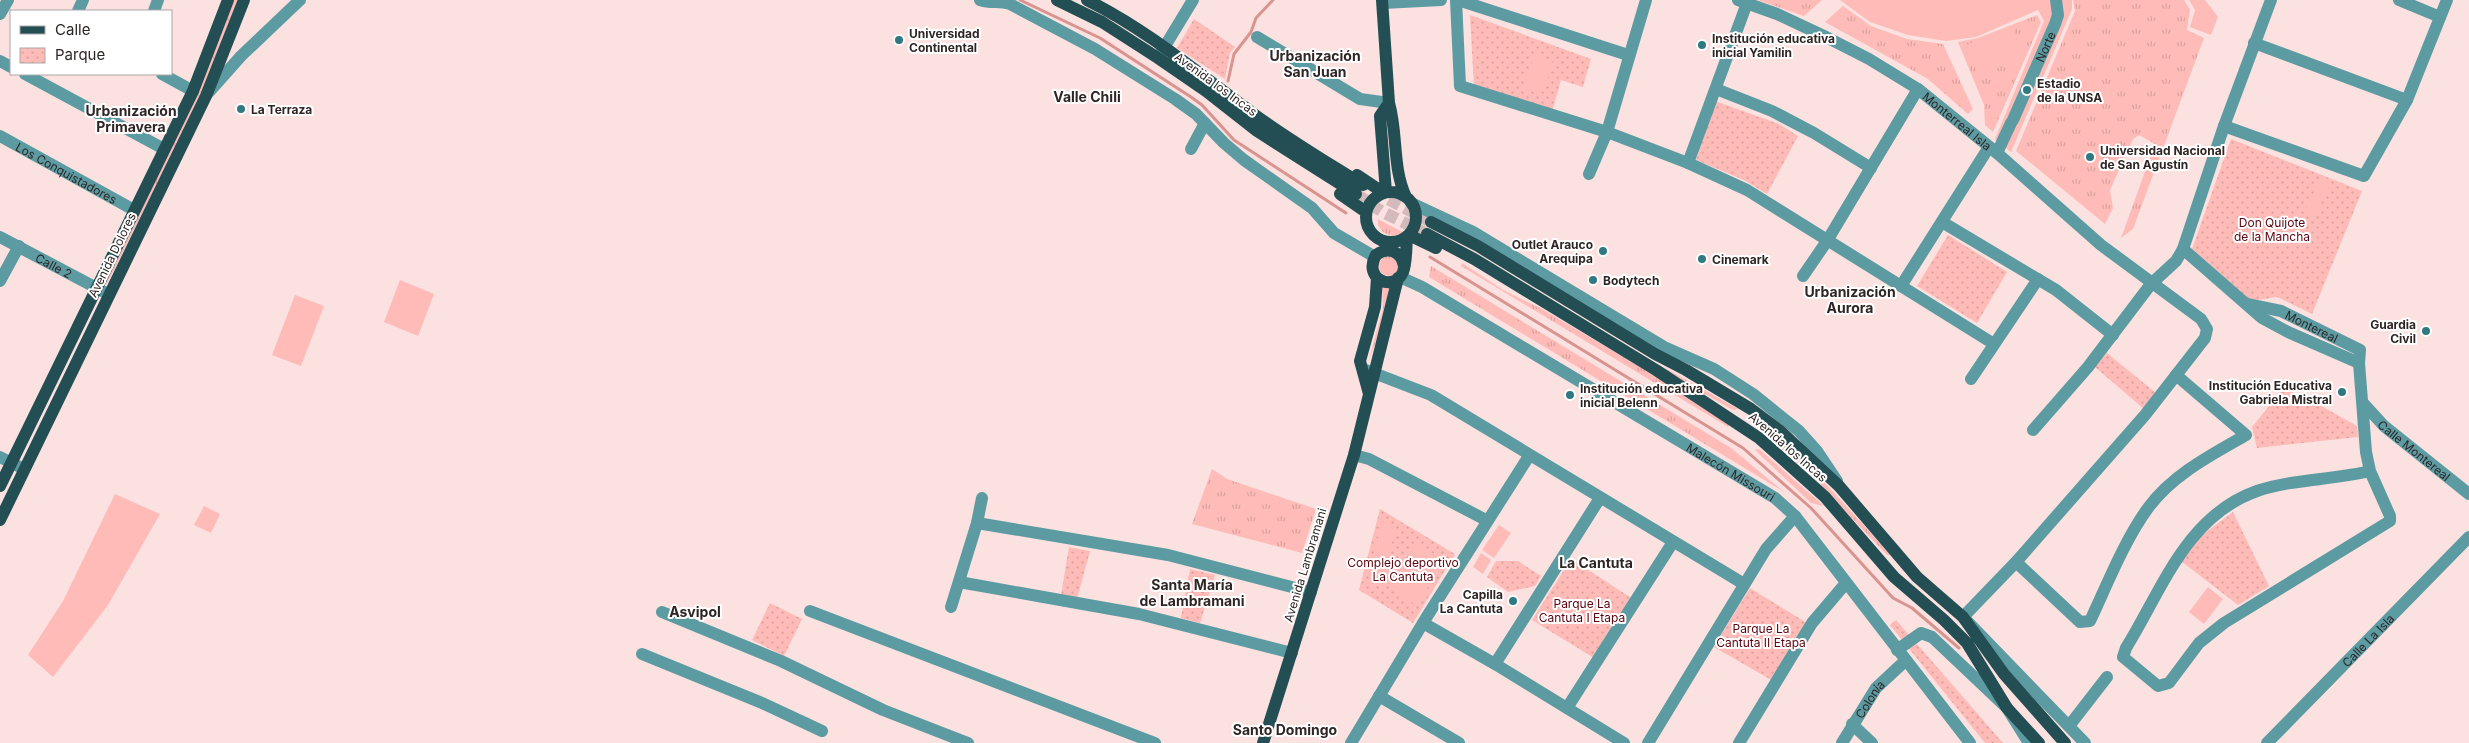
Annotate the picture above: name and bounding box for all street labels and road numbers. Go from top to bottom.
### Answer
street label: Norte [2032,29,2058,64]
street label: Avenida los Incas [1172,49,1260,119]
street label: Monterreal Isla [1920,89,1995,153]
street label: Los Conquistadores [13,139,120,207]
street label: Avenida Dolores [85,210,139,300]
street label: Calle 2 [33,250,75,281]
street label: Montereal [2283,307,2341,346]
street label: Avenida los Incas [1746,409,1830,485]
street label: Calle Montereal [2375,417,2454,484]
street label: Malecón Missouri [1684,439,1778,504]
street label: Avenida Lambramani [1281,506,1329,624]
street label: Calle La Isla [2339,611,2397,670]
street label: Colonia [1852,677,1888,721]

